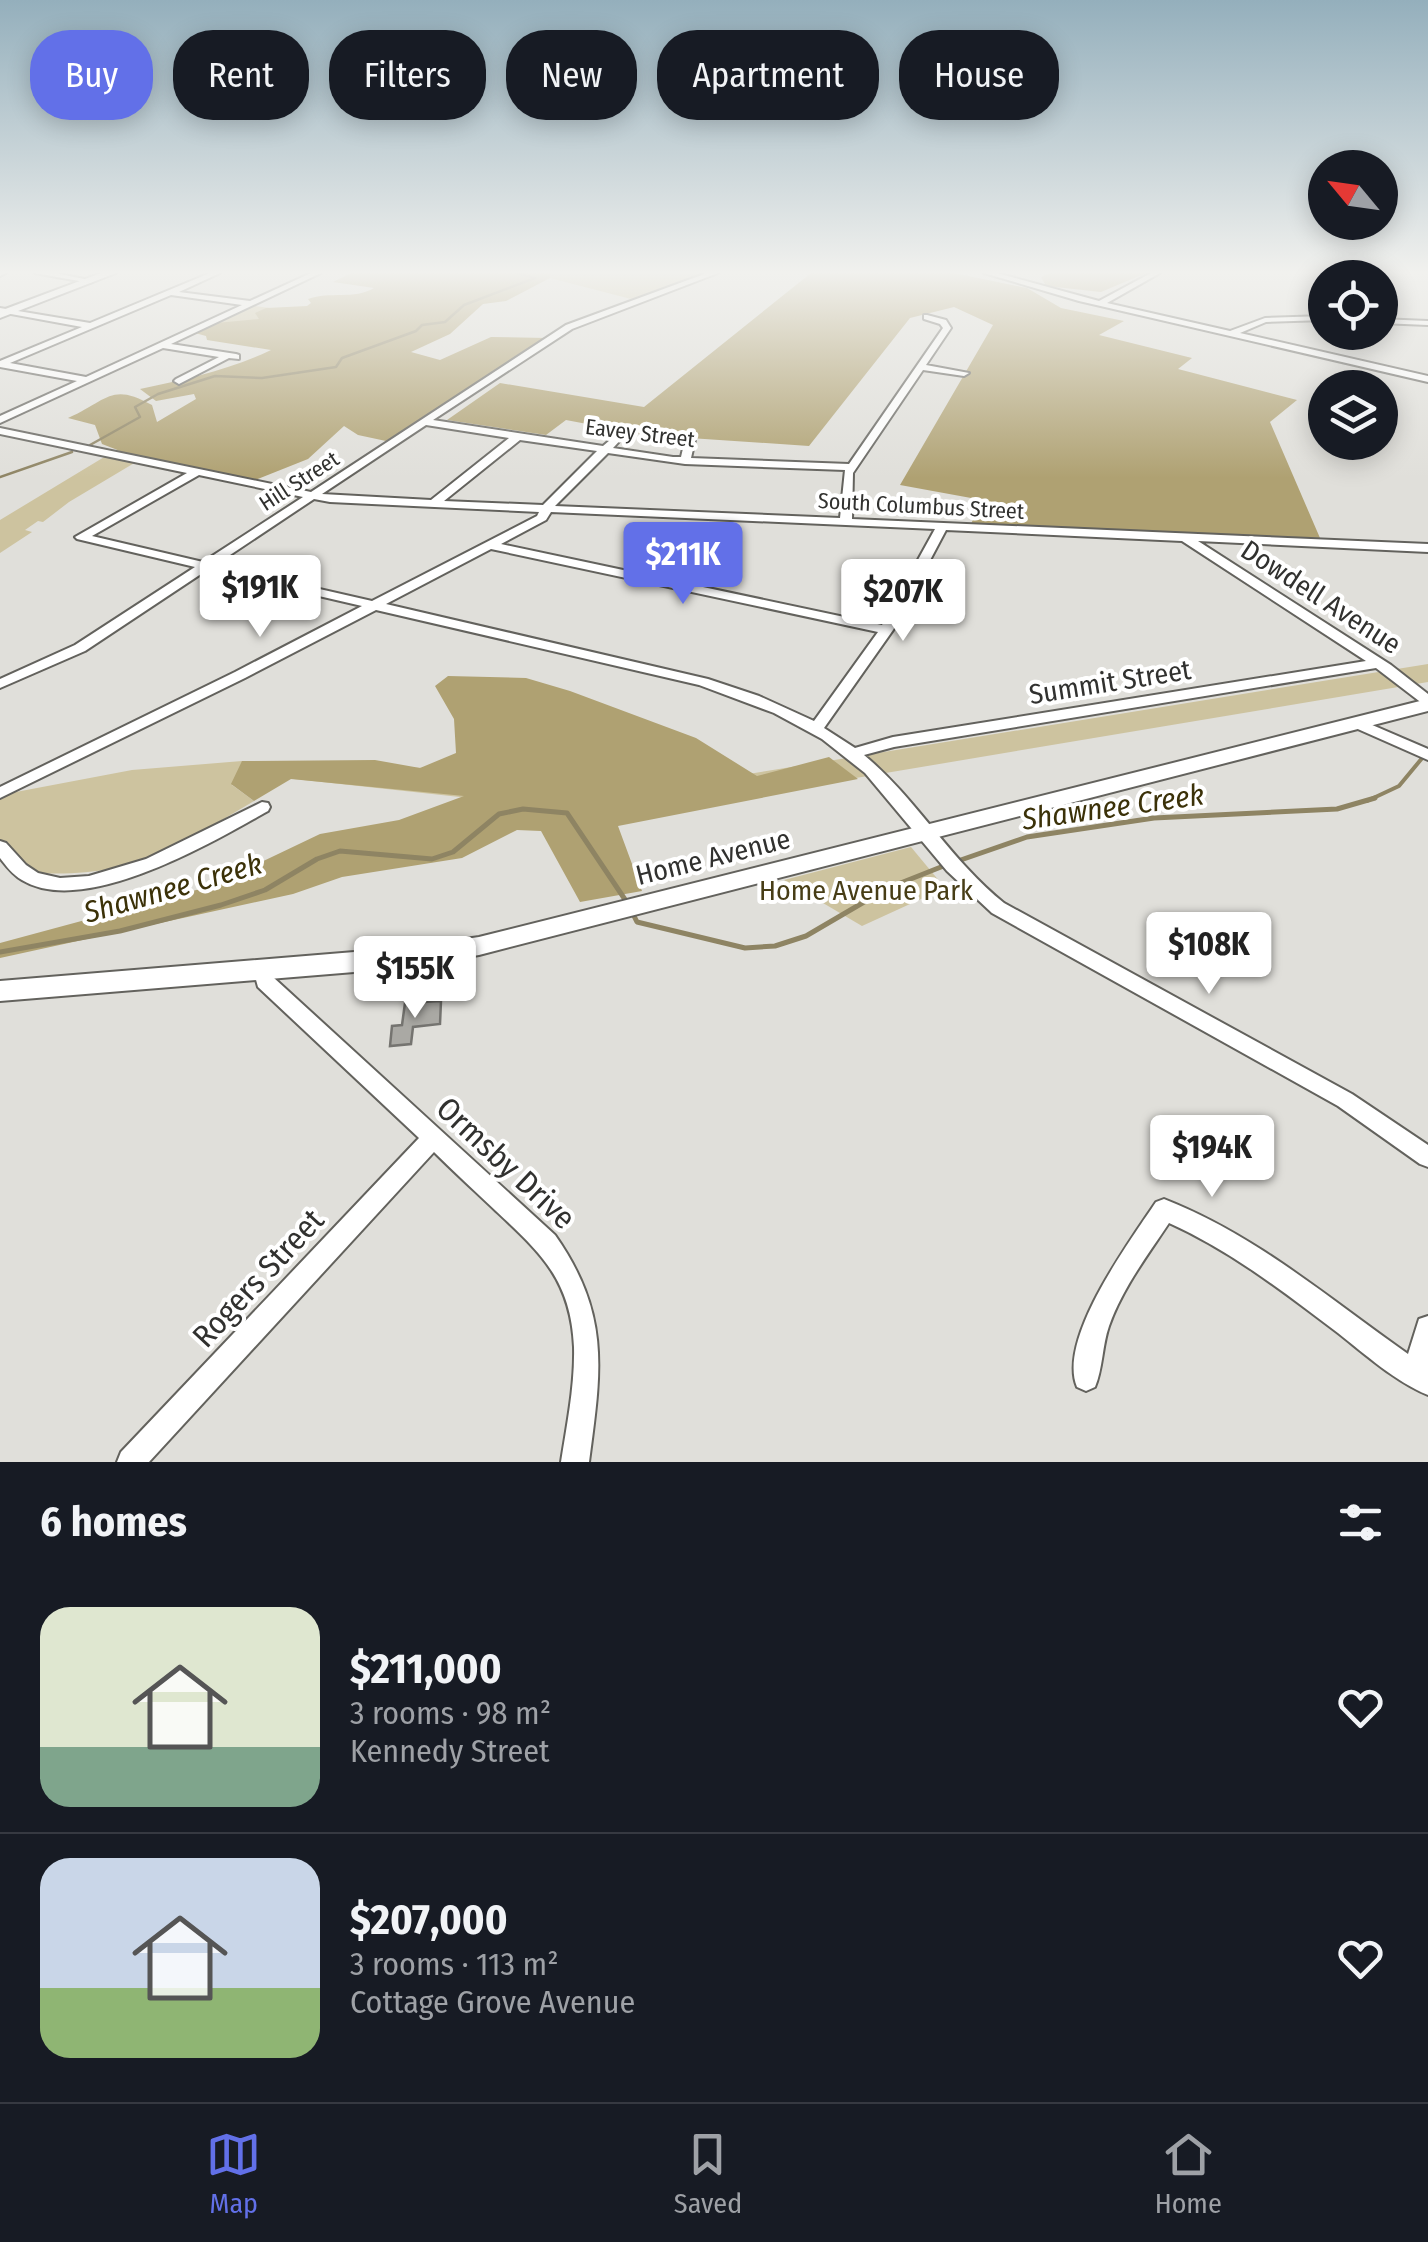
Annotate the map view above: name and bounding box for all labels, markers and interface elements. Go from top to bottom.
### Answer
chip: Buy [30,30,153,120]
chip: Rent [173,30,309,120]
chip: Filters [329,30,486,120]
chip: New [506,30,637,120]
chip: Apartment [657,30,879,120]
chip: House [899,30,1059,120]
north arrow [1308,150,1398,240]
map controls [1308,150,1398,460]
button: locate [1308,260,1398,350]
button: layers [1308,370,1398,460]
street label: Eavey Street [584,413,697,453]
street label: Hill Street [254,445,345,517]
street label: South Columbus Street [817,487,1026,525]
pin: $211K [613,522,753,607]
street label: Dowdell Avenue [1235,533,1407,661]
text: $211K [646,535,720,573]
pin: $191K [190,555,330,640]
pin: $207K [833,559,973,644]
text: $191K [222,568,298,606]
text: $207K [863,572,943,610]
street label: Summit Street [1027,653,1194,711]
water label: Shawnee Creek [1019,776,1207,838]
street label: Home Avenue [632,822,794,892]
water label: Shawnee Creek [79,845,266,931]
park label: Home Avenue Park [759,874,974,907]
pin: $108K [1139,912,1279,997]
text: $108K [1168,925,1250,963]
pin: $155K [345,936,485,1021]
text: $155K [376,949,454,987]
street label: Ormsby Drive [429,1089,583,1237]
pin: $194K [1142,1115,1282,1200]
text: $194K [1172,1128,1252,1166]
street label: Rogers Street [185,1201,332,1355]
icon: filters [1333,1495,1388,1550]
text: 6 homes [40,1497,187,1547]
text: $211,000 [350,1644,502,1694]
icon: home [120,1647,240,1767]
icon: heart [1333,1680,1388,1735]
text: 3 rooms · 98 m² [350,1694,551,1732]
text: Kennedy Street [350,1732,549,1770]
text: $207,000 [350,1895,508,1945]
icon: home [120,1898,240,2018]
icon: heart [1333,1931,1388,1986]
text: 3 rooms · 113 m² [350,1945,558,1983]
text: Cottage Grove Avenue [350,1983,635,2021]
tab: Map [206,2127,261,2220]
tab: Saved [674,2127,742,2220]
tab: Home [1155,2127,1222,2220]

